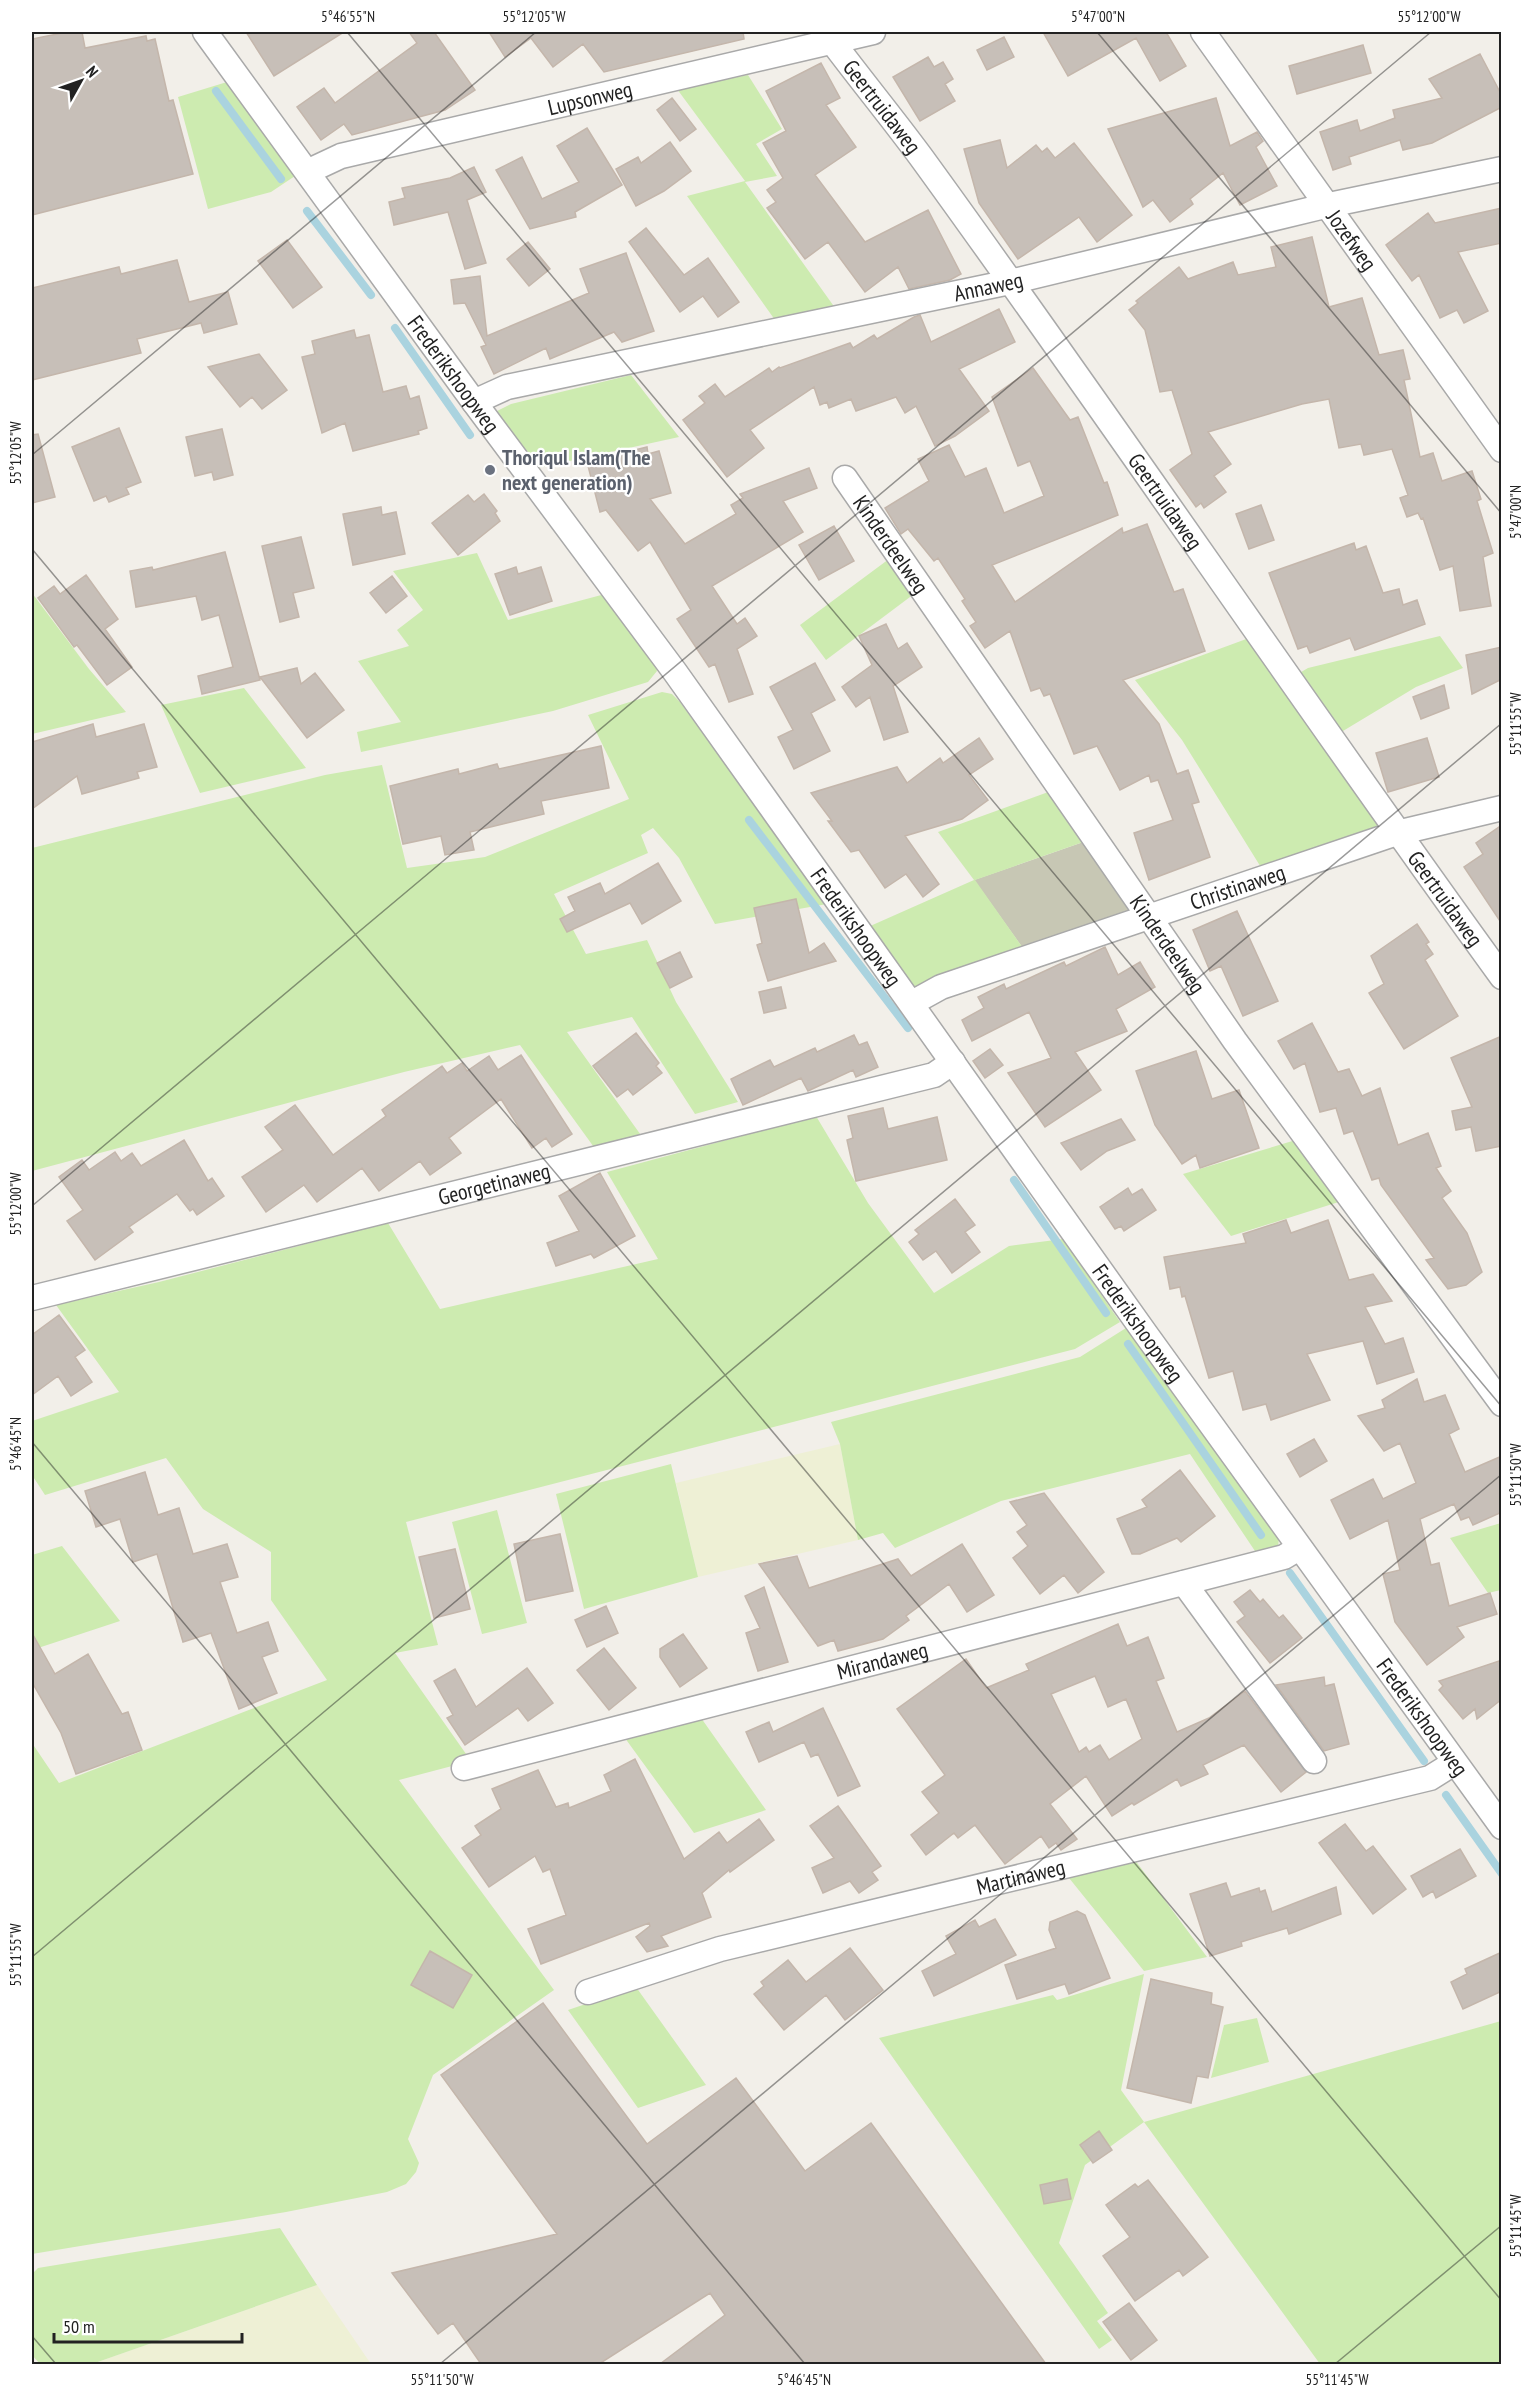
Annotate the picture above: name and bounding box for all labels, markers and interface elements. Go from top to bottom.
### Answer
text: 5°46'55"N [321,7,375,26]
text: 55°12'05"W [502,7,566,26]
text: 5°47'00"N [1071,7,1125,26]
text: 55°12'00"W [1397,7,1461,26]
north arrow [51,51,111,111]
street label: Geertruidaweg [837,54,928,159]
text: N [82,62,103,81]
street label: Lupsonweg [545,75,635,121]
street label: Jozefweg [1320,204,1383,276]
street label: Annaweg [951,265,1026,307]
street label: Frederikshoopweg [402,310,506,438]
text: 55°12'05"W [6,421,25,485]
place label: Thoriqul Islam(The next generation) [502,443,651,496]
street label: Geertruidaweg [1122,448,1209,555]
marker: Thoriqul Islam(The next generation) [483,463,497,477]
text: 5°47'00"N [1506,485,1525,539]
street label: Kinderdeelweg [847,490,935,599]
text: 55°11'55"W [1506,692,1525,756]
street label: Geertruidaweg [1402,845,1489,952]
street label: Christinaweg [1186,858,1289,916]
street label: Frederikshoopweg [805,862,908,992]
street label: Kinderdeelweg [1124,889,1212,999]
street label: Georgetinaweg [435,1156,553,1211]
text: 55°12'00"W [6,1172,25,1236]
street label: Frederikshoopweg [1086,1258,1190,1388]
text: 5°46'45"N [6,1417,25,1471]
text: 55°11'50"W [1506,1443,1525,1507]
street label: Mirandaweg [834,1635,931,1685]
street label: Frederikshoopweg [1371,1653,1475,1782]
street label: Martinaweg [974,1852,1068,1901]
text: 55°11'55"W [6,1923,25,1987]
text: 55°11'45"W [1506,2194,1525,2258]
scale bar [54,2306,242,2344]
text: 50 m [63,2315,95,2338]
text: 55°11'50"W [410,2370,474,2389]
text: 5°46'45"N [777,2370,831,2389]
text: 55°11'45"W [1305,2370,1369,2389]

